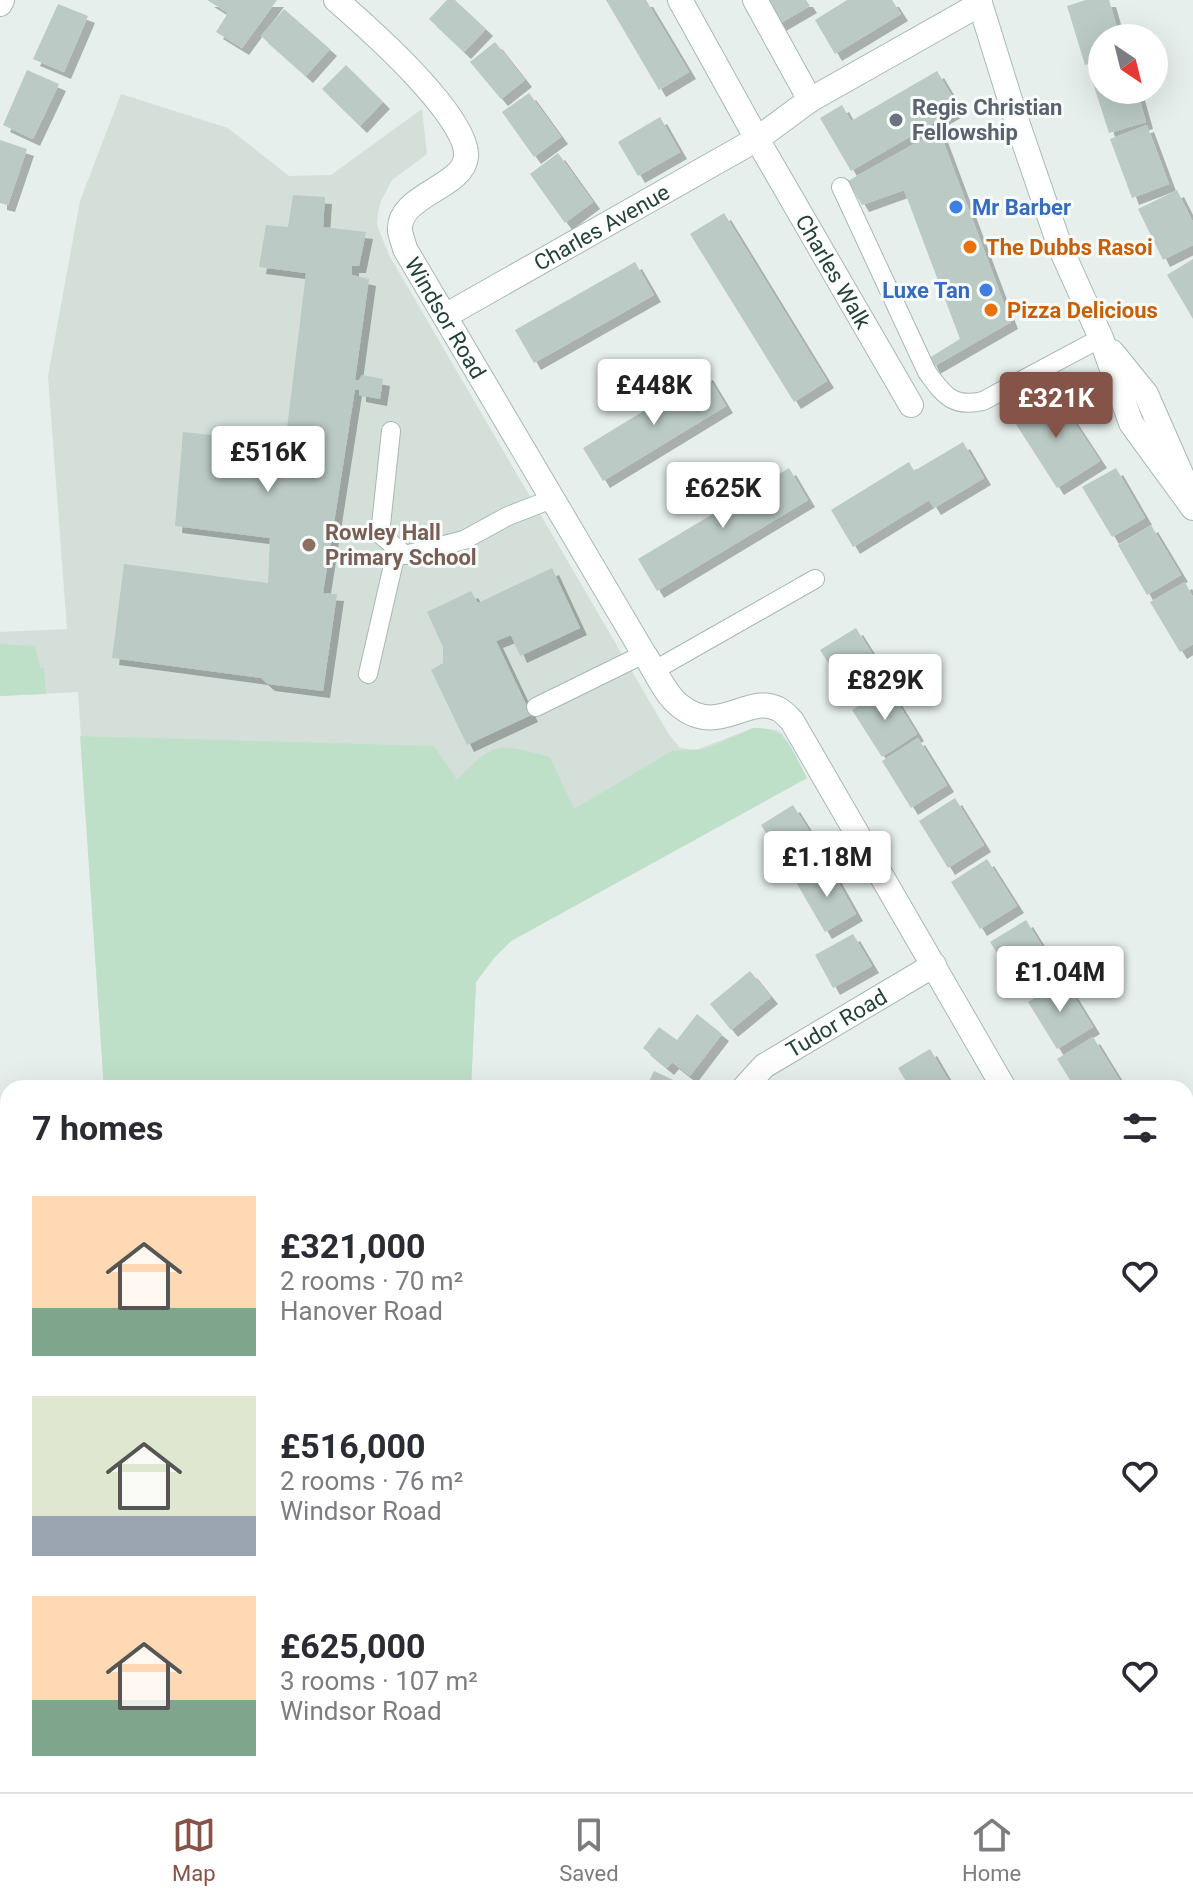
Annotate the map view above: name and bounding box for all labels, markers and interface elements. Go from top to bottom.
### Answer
north arrow [1088,24,1168,104]
map controls [1088,24,1168,104]
place label: Regis Christian Fellowship [912,95,1062,145]
marker: Regis Christian Fellowship [887,111,905,129]
street label: Charles Avenue [530,179,674,276]
place label: Mr Barber [972,195,1071,220]
marker: Mr Barber [947,198,965,216]
street label: Charles Walk [791,210,876,334]
place label: The Dubbs Rasoi [986,235,1153,260]
marker: The Dubbs Rasoi [961,238,979,256]
street label: Windsor Road [400,253,491,383]
place label: Luxe Tan [882,278,970,303]
marker: Luxe Tan [977,281,995,299]
place label: Pizza Delicious [1007,298,1158,323]
marker: Pizza Delicious [982,301,1000,319]
pin: £448K [598,359,710,427]
text: £448K [616,370,692,400]
pin: £321K [1000,372,1112,440]
text: £321K [1018,383,1094,413]
pin: £516K [212,426,324,494]
text: £516K [230,437,306,467]
pin: £625K [667,462,779,530]
text: £625K [685,473,761,503]
place label: Rowley Hall Primary School [325,520,477,570]
marker: Rowley Hall Primary School [300,536,318,554]
pin: £829K [829,654,941,722]
text: £829K [847,665,923,695]
pin: £1.18M [762,831,892,899]
text: £1.18M [782,842,872,872]
pin: £1.04M [995,946,1125,1014]
text: £1.04M [1015,957,1105,987]
street label: Tudor Road [782,984,892,1063]
icon: filters [1118,1106,1162,1150]
text: 7 homes [32,1108,163,1148]
text: £321,000 [280,1226,426,1266]
icon: home [96,1228,192,1324]
icon: heart [1118,1254,1162,1298]
text: 2 rooms · 70 m² [280,1266,463,1296]
text: Hanover Road [280,1296,443,1326]
text: £516,000 [280,1426,426,1466]
icon: home [96,1428,192,1524]
icon: heart [1118,1454,1162,1498]
text: 2 rooms · 76 m² [280,1466,463,1496]
text: Windsor Road [280,1496,442,1526]
text: £625,000 [280,1626,426,1666]
icon: home [96,1628,192,1724]
icon: heart [1118,1654,1162,1698]
text: 3 rooms · 107 m² [280,1666,478,1696]
text: Windsor Road [280,1696,442,1726]
tab: Map [172,1813,216,1886]
tab: Saved [559,1813,619,1886]
tab: Home [962,1813,1021,1886]

